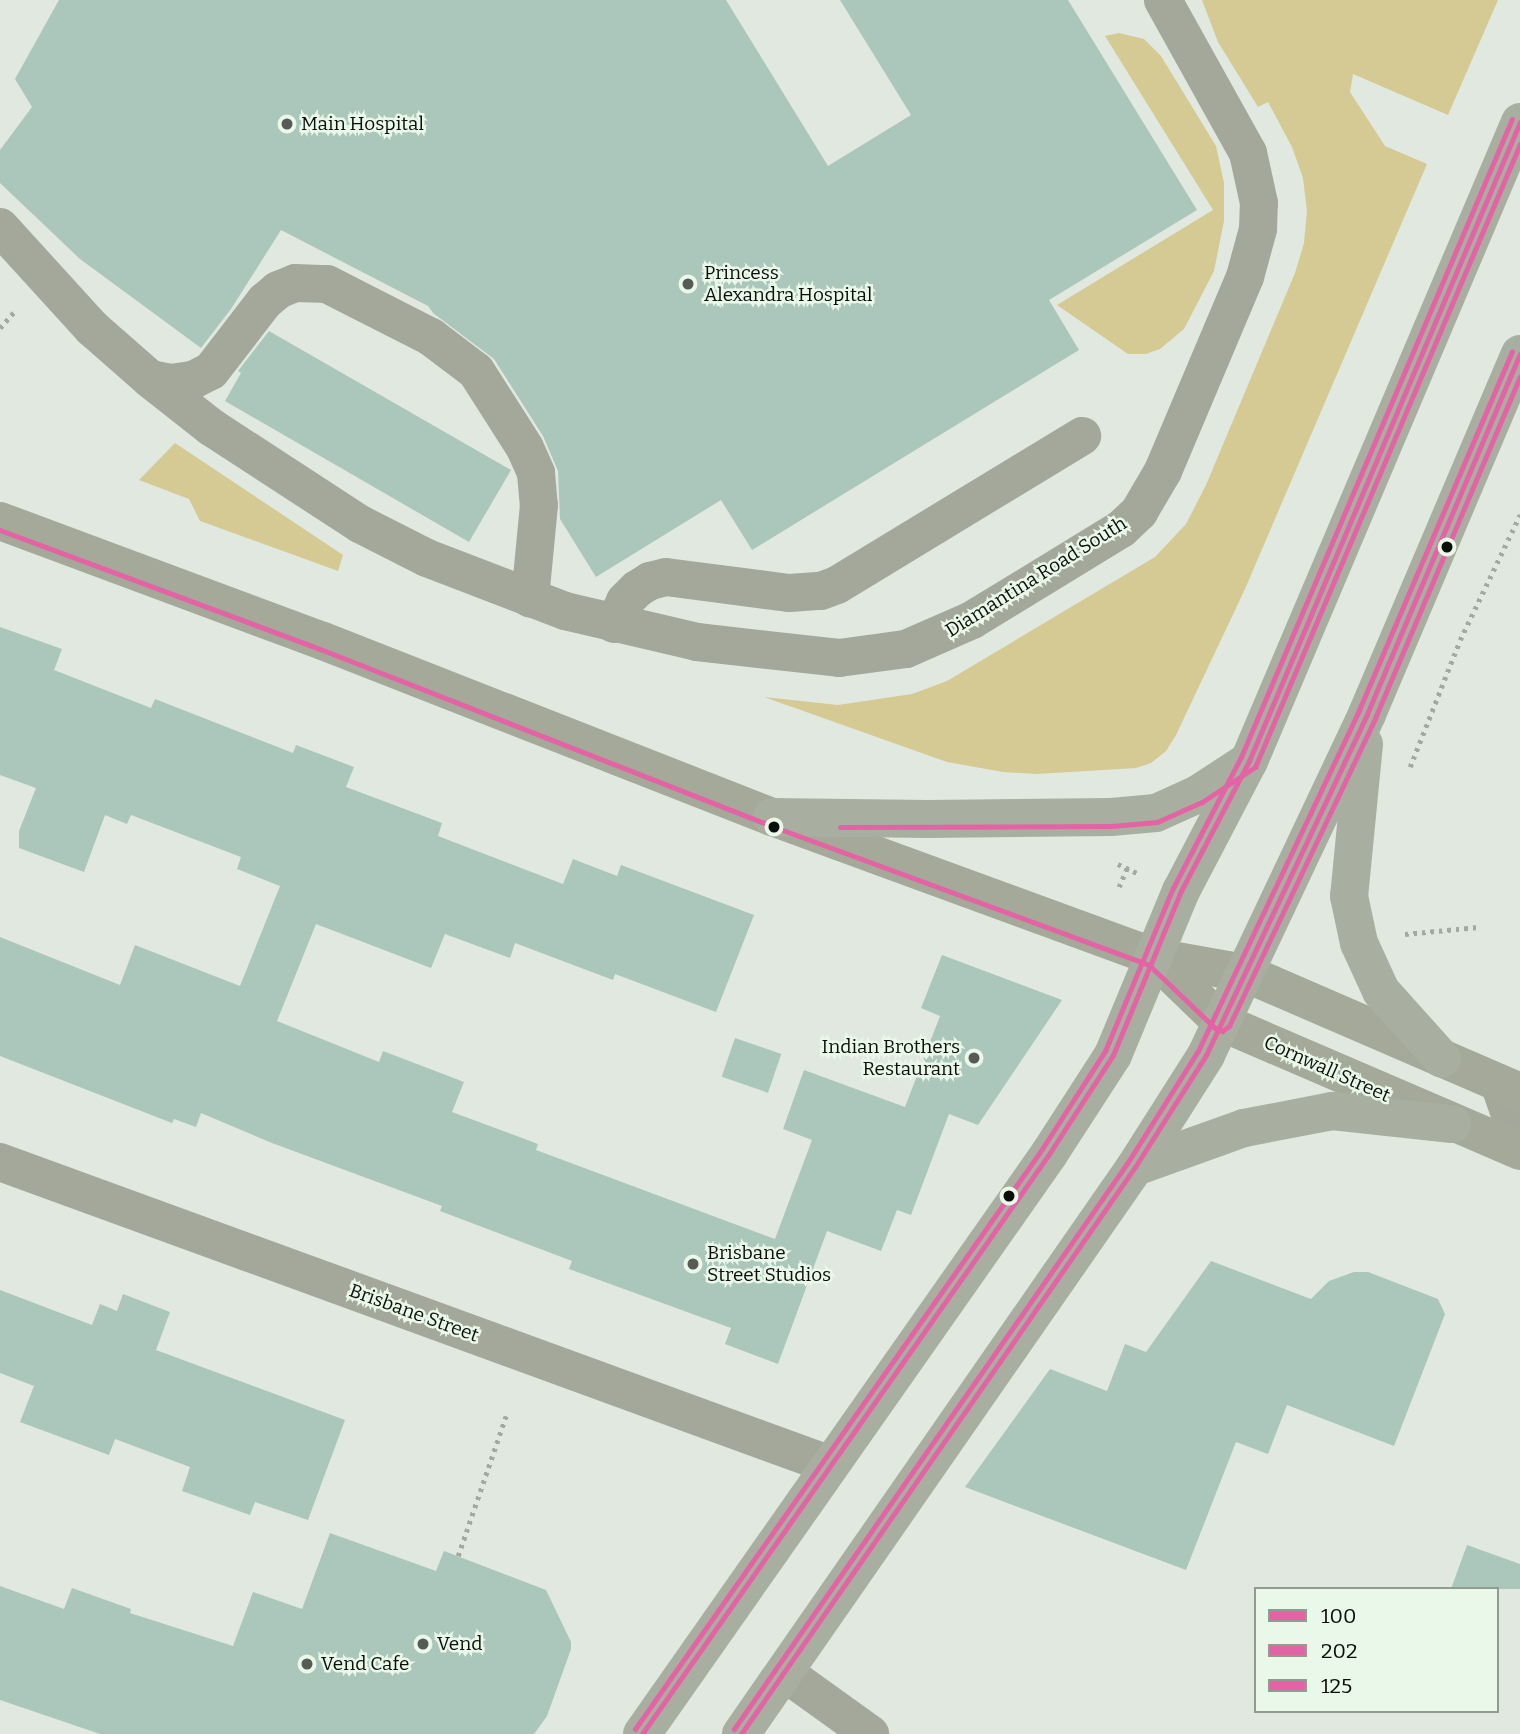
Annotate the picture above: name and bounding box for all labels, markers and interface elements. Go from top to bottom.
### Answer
place label: Main Hospital [301,113,424,135]
marker: Main Hospital [279,116,295,132]
place label: Princess Alexandra Hospital [704,262,872,306]
marker: Princess Alexandra Hospital [678,274,698,294]
street label: Diamantina Road South [941,512,1131,642]
unlabelled marker [1440,540,1454,554]
unlabelled marker [767,820,781,834]
street label: Cornwall Street [1260,1031,1394,1107]
place label: Indian Brothers Restaurant [822,1036,960,1080]
marker: Indian Brothers Restaurant [966,1050,982,1066]
unlabelled marker [1002,1189,1016,1203]
place label: Brisbane Street Studios [707,1242,831,1286]
marker: Brisbane Street Studios [685,1256,701,1272]
street label: Brisbane Street [346,1279,482,1347]
legend [1254,1587,1499,1713]
text: 100 [1321,1603,1356,1629]
place label: Vend [437,1633,482,1655]
marker: Vend [415,1636,431,1652]
text: 202 [1321,1638,1357,1664]
place label: Vend Cafe [321,1653,409,1675]
marker: Vend Cafe [299,1656,315,1672]
text: 125 [1321,1673,1352,1699]

